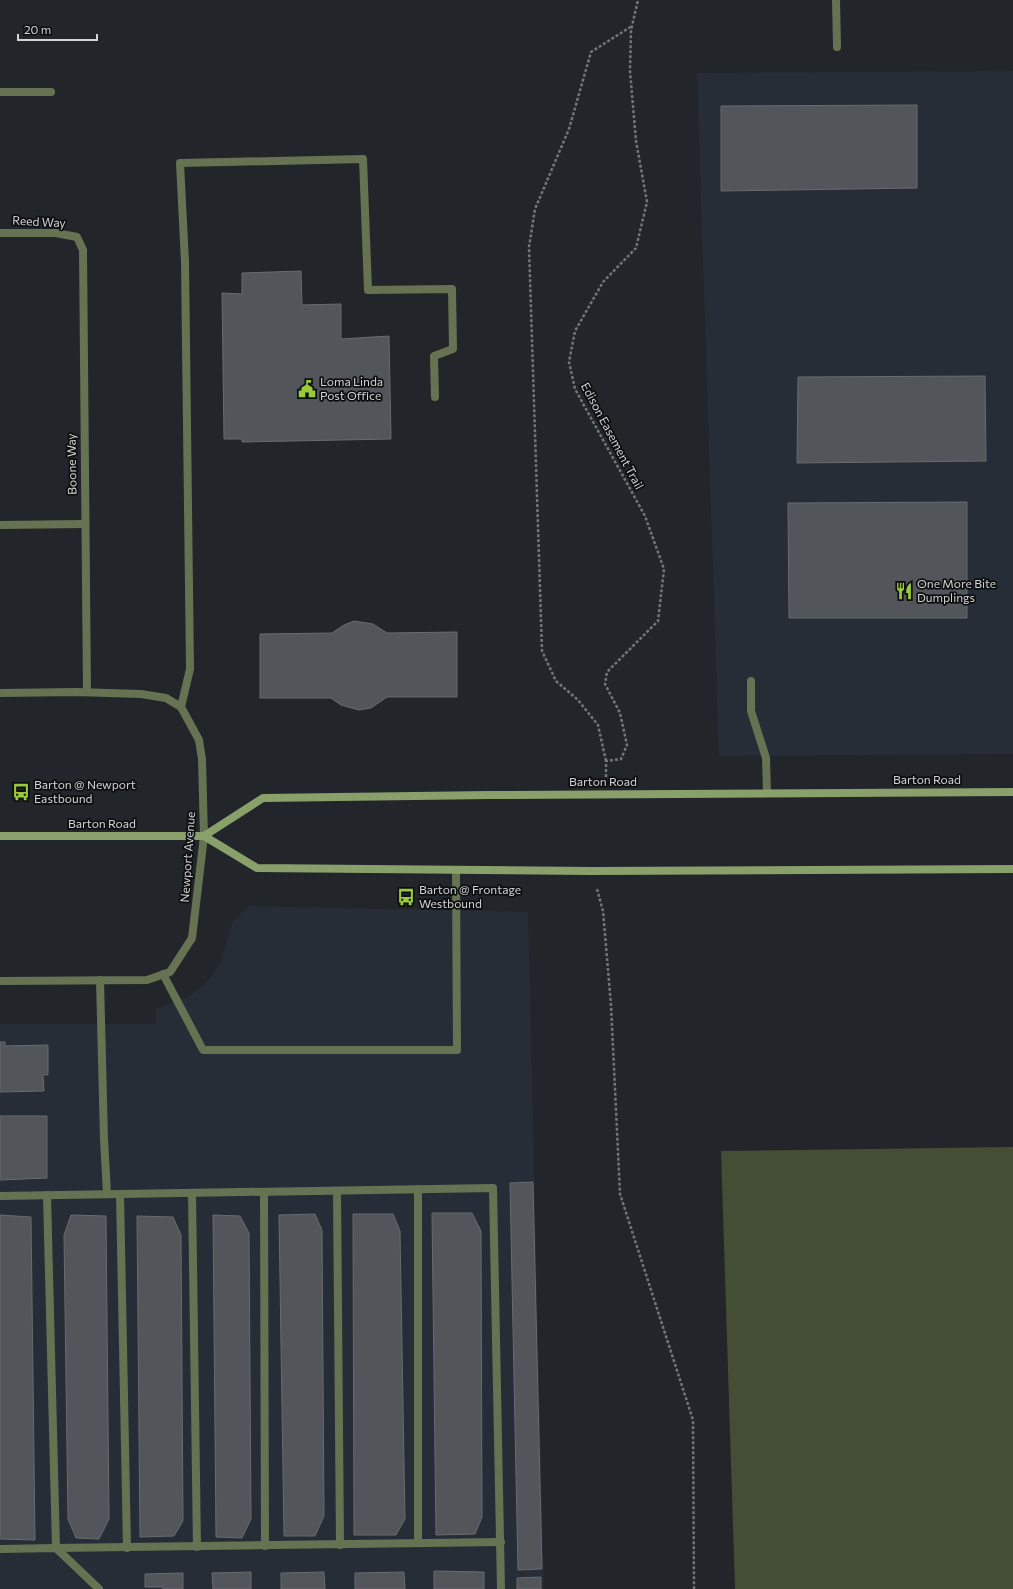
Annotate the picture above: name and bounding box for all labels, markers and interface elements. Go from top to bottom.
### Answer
scale bar [18,16,97,42]
text: 20 m [24,22,51,36]
street label: Reed Way [12,213,66,229]
place label: Loma Linda Post Office [320,374,383,402]
public building icon: Loma Linda Post Office [297,379,317,399]
street label: Edison Easement Trail [579,380,647,491]
street label: Boone Way [63,433,79,495]
place label: One More Bite Dumplings [917,576,996,604]
restaurant icon: One More Bite Dumplings [894,581,914,601]
street label: Barton Road [893,772,961,786]
street label: Barton Road [569,774,637,788]
place label: Barton @ Newport Eastbound [34,777,136,805]
bus stop icon: Barton @ Newport Eastbound [11,782,31,802]
street label: Newport Avenue [177,811,197,903]
street label: Barton Road [68,816,136,830]
place label: Barton @ Frontage Westbound [419,882,521,910]
bus stop icon: Barton @ Frontage Westbound [396,887,416,907]

